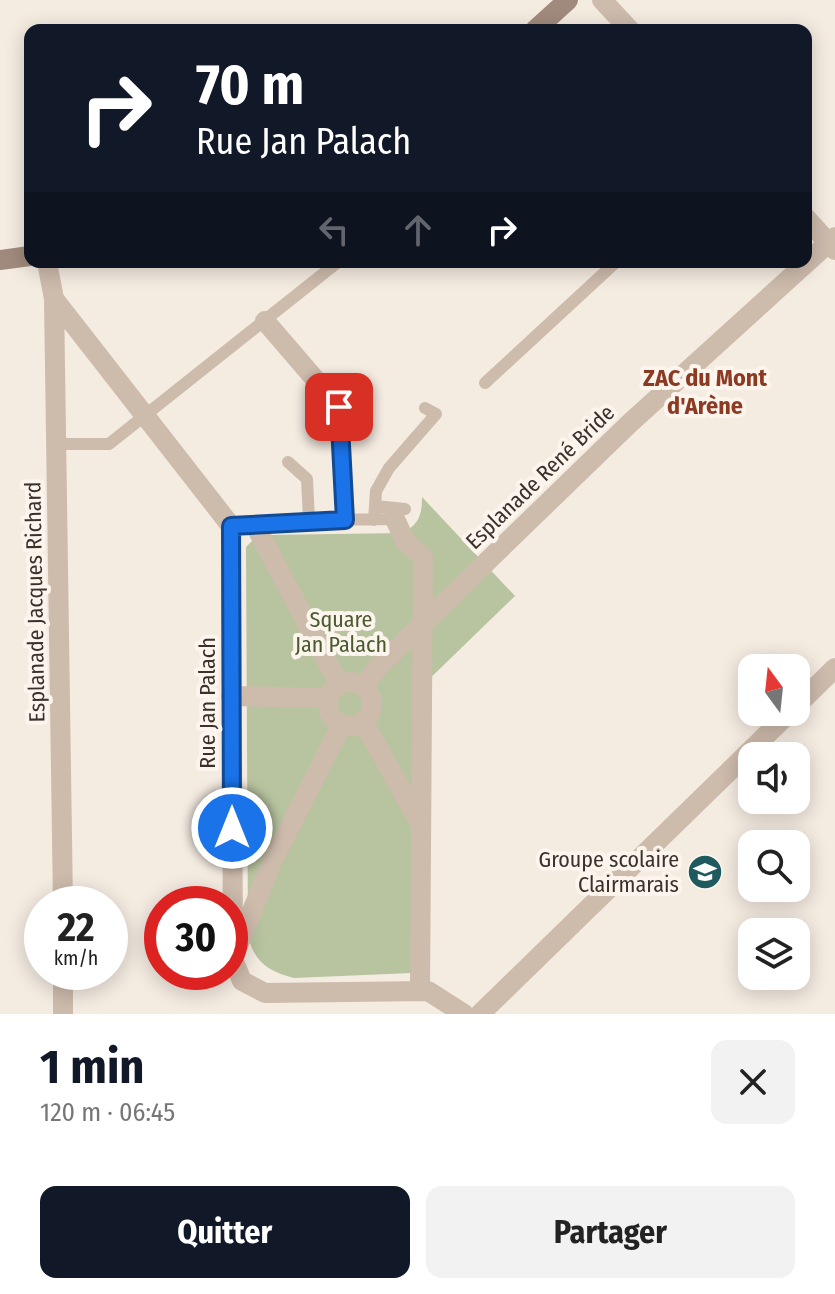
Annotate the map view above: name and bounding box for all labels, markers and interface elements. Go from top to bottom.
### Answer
text: 70 m [196,52,304,119]
icon: right [64,56,168,160]
text: Rue Jan Palach [196,120,411,164]
icon: left [312,208,356,252]
icon: ahead [396,208,440,252]
icon: right [480,208,524,252]
district label: ZAC du Mont d'Arène [643,364,767,420]
pin [305,373,373,441]
icon: arrive [317,385,361,429]
street label: Esplanade René Bride [460,399,620,555]
street label: Esplanade Jacques Richard [19,481,51,723]
park label: Square Jan Palach [295,606,387,658]
street label: Rue Jan Palach [194,637,221,769]
north arrow [738,654,810,726]
map controls [738,654,810,990]
button: sound [738,742,810,814]
position arrow [190,786,274,870]
button: search [738,830,810,902]
place label: Groupe scolaire Clairmarais [539,846,679,898]
school or university icon: Groupe scolaire Clairmarais [686,853,724,891]
speed limit sign: 30 [144,886,248,990]
text: 22 [57,904,95,952]
button: layers [738,918,810,990]
text: km/h [54,946,98,970]
text: 1 min [40,1038,145,1096]
button: close [711,1040,795,1124]
text: 120 m · 06:45 [40,1097,175,1128]
button: Quitter [40,1186,410,1278]
button: Partager [426,1186,795,1278]

